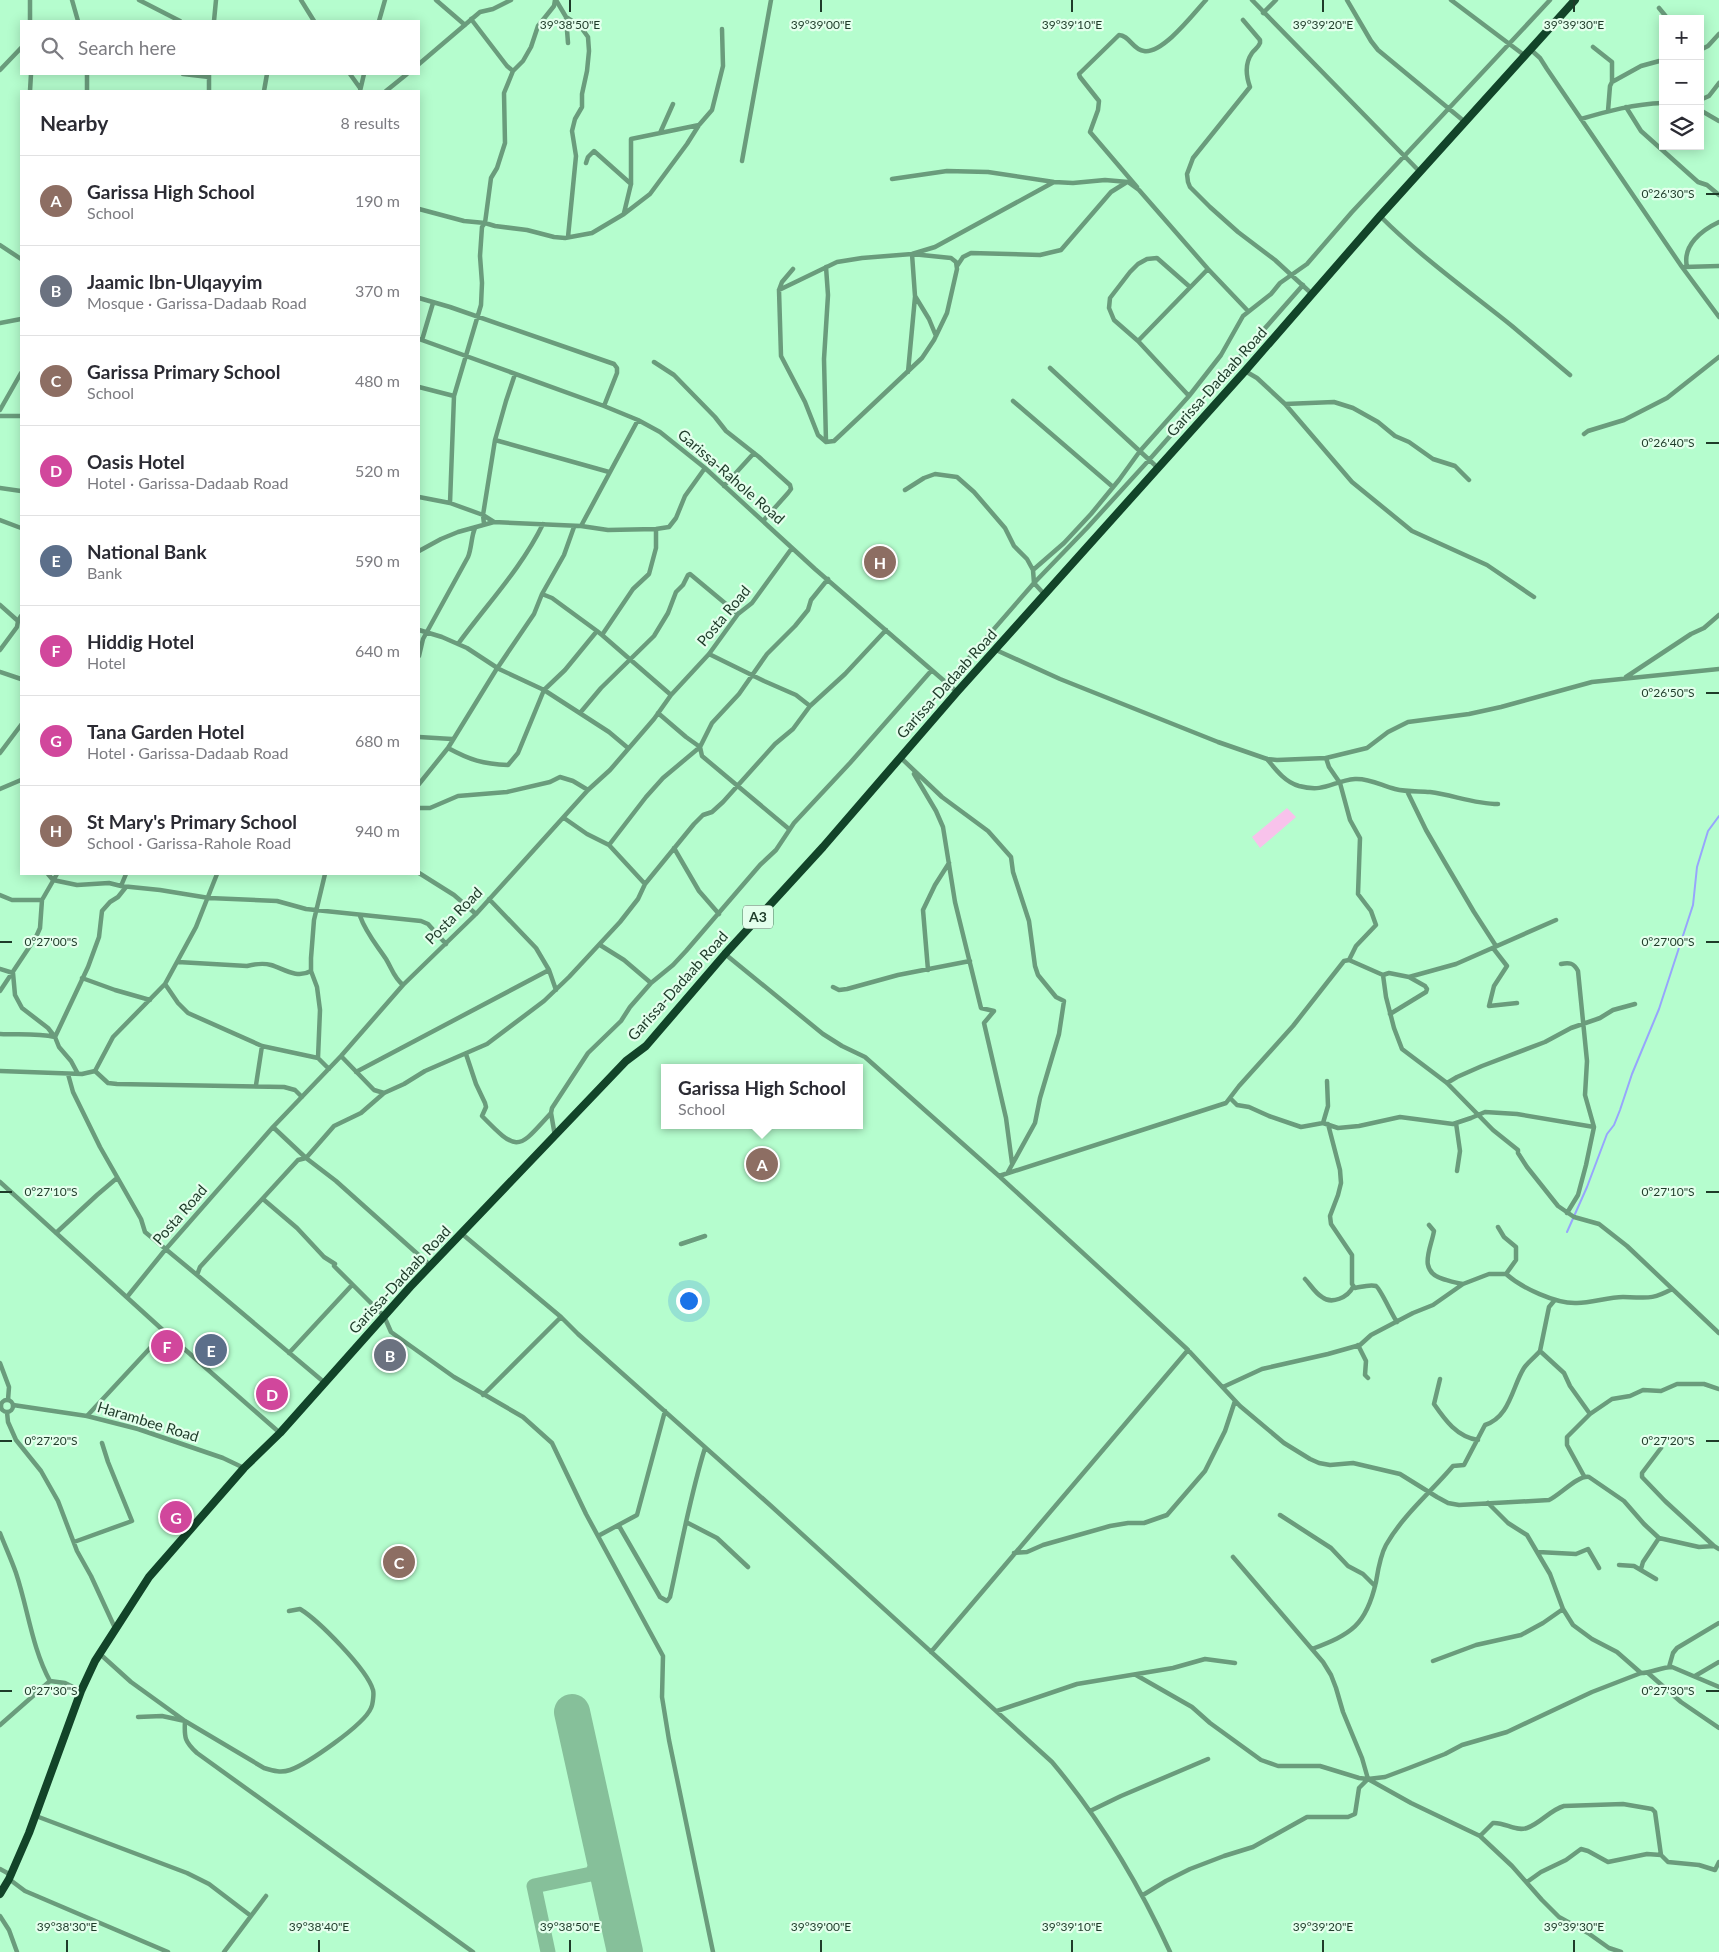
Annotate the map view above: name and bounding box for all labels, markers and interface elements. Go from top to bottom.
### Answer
map controls [1659,15,1704,150]
button: + [1659,15,1704,60]
text: 39°38'50"E [540,17,600,32]
text: 39°39'00"E [791,17,851,32]
text: 39°39'10"E [1042,17,1102,32]
text: 39°39'20"E [1293,17,1353,32]
text: 39°39'30"E [1544,17,1604,32]
search box [20,20,420,75]
icon: search [38,34,66,62]
text: Search here [78,36,176,59]
button: − [1659,60,1704,105]
button: layers [1659,105,1704,150]
text: Nearby [40,110,108,135]
text: 8 results [340,113,400,132]
text: Garissa High School [87,180,255,203]
text: 0°26'30"S [1641,186,1695,201]
text: A [50,191,62,210]
text: 190 m [355,191,400,210]
text: School [87,203,134,222]
text: Jaamic Ibn-Ulqayyim [87,270,262,293]
text: B [51,281,61,300]
text: 370 m [355,281,400,300]
text: Mosque · Garissa-Dadaab Road [87,293,307,312]
street label: Garissa-Dadaab Road [1162,323,1270,440]
text: Garissa Primary School [87,360,280,383]
text: C [51,371,61,390]
text: 480 m [355,371,400,390]
text: School [87,383,134,402]
street label: Garissa-Rahole Road [675,425,789,528]
text: 0°26'40"S [1641,435,1695,450]
text: Oasis Hotel [87,450,185,473]
text: D [50,461,62,480]
text: 520 m [355,461,400,480]
text: Hotel · Garissa-Dadaab Road [87,473,289,492]
text: National Bank [87,540,207,563]
pin: H [864,543,896,581]
text: E [51,551,61,570]
text: 590 m [355,551,400,570]
text: Bank [87,563,122,582]
street label: Posta Road [693,581,754,649]
street label: Garissa-Dadaab Road [892,625,1000,742]
text: Hiddig Hotel [87,630,194,653]
text: F [51,641,61,660]
text: 640 m [355,641,400,660]
text: Hotel [87,653,126,672]
text: 0°26'50"S [1641,685,1695,700]
text: Tana Garden Hotel [87,720,244,743]
text: G [50,731,62,750]
text: 680 m [355,731,400,750]
text: Hotel · Garissa-Dadaab Road [87,743,289,762]
text: St Mary's Primary School [87,810,297,833]
text: H [50,821,62,840]
text: 940 m [355,821,400,840]
text: School · Garissa-Rahole Road [87,833,291,852]
street label: Posta Road [421,883,486,948]
road number: A3 [743,906,773,929]
street label: Garissa-Dadaab Road [623,927,731,1044]
text: 0°27'00"S [24,934,78,949]
text: 0°27'00"S [1641,934,1695,949]
popup [661,1064,863,1129]
text: Garissa High School [678,1076,846,1099]
text: School [678,1099,725,1118]
pin: A [746,1145,778,1183]
street label: Posta Road [148,1181,210,1248]
text: 0°27'10"S [24,1184,78,1199]
text: 0°27'10"S [1641,1184,1695,1199]
street label: Garissa-Dadaab Road [345,1222,454,1337]
your location [676,1288,702,1314]
pin: F [151,1327,183,1365]
pin: E [195,1331,227,1369]
pin: B [374,1336,406,1374]
pin: D [256,1375,288,1413]
street label: Harambee Road [95,1397,201,1445]
text: 0°27'20"S [24,1433,78,1448]
text: 0°27'20"S [1641,1433,1695,1448]
pin: G [160,1498,192,1536]
pin: C [383,1543,415,1581]
text: 0°27'30"S [24,1683,78,1698]
text: 0°27'30"S [1641,1683,1695,1698]
text: 39°38'30"E [37,1919,97,1934]
text: 39°38'40"E [289,1919,349,1934]
text: 39°38'50"E [540,1919,600,1934]
text: 39°39'00"E [791,1919,851,1934]
text: 39°39'10"E [1042,1919,1102,1934]
text: 39°39'20"E [1293,1919,1353,1934]
text: 39°39'30"E [1544,1919,1604,1934]

